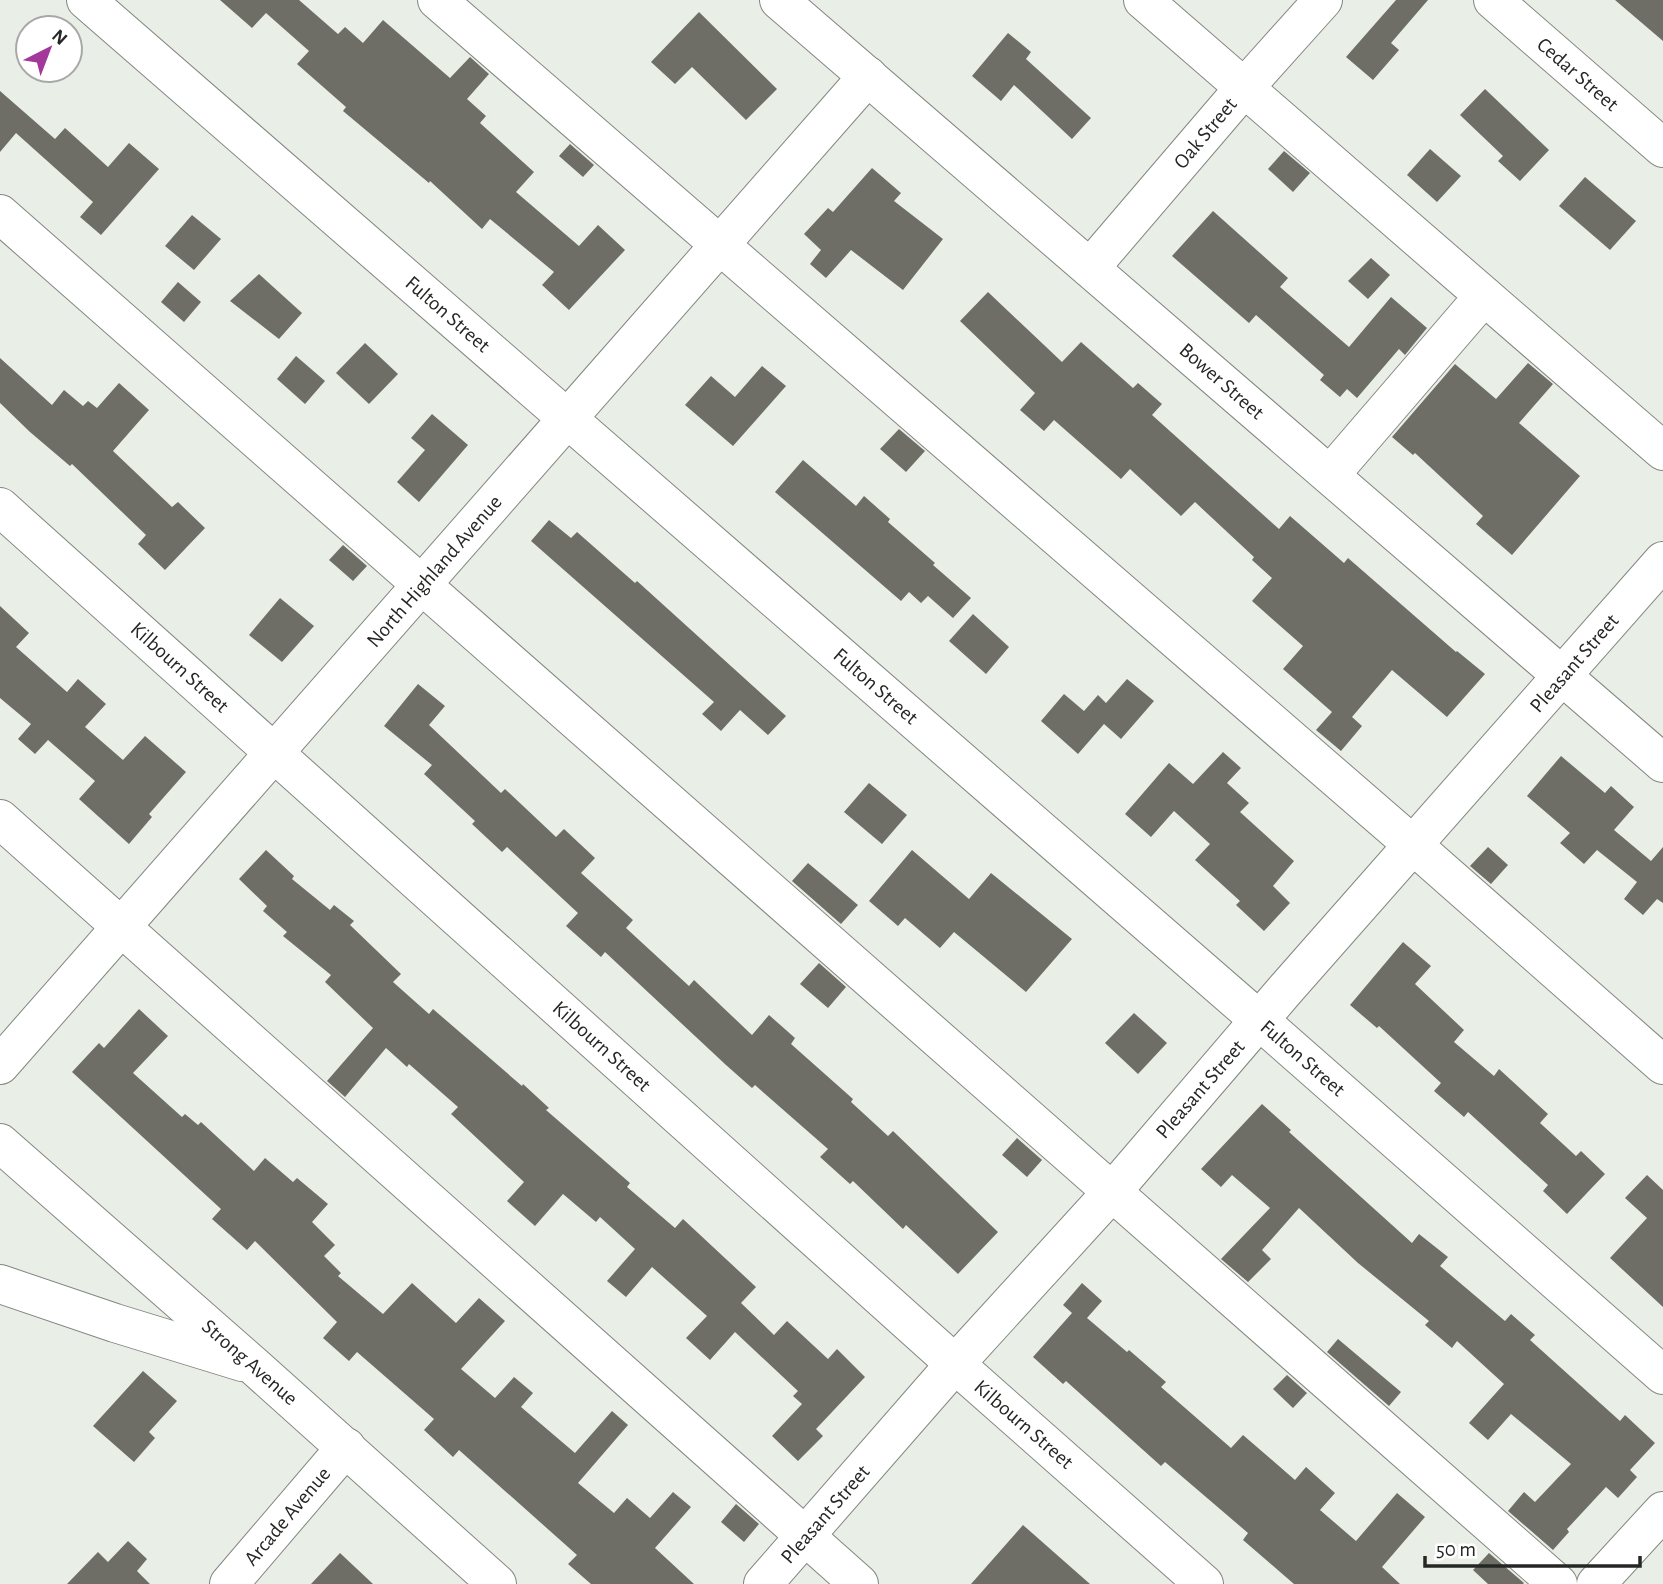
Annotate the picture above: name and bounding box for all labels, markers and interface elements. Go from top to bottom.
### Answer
north arrow [14,14,84,84]
text: N [48,26,71,49]
street label: Cedar Street [1533,34,1623,115]
street label: Oak Street [1170,94,1241,173]
street label: Fulton Street [401,272,494,357]
street label: Bower Street [1175,339,1268,424]
street label: North Highland Avenue [363,491,506,651]
street label: Pleasant Street [1526,610,1623,717]
street label: Kilbourn Street [127,618,233,717]
street label: Fulton Street [829,644,922,729]
street label: Kilbourn Street [549,997,655,1096]
street label: Fulton Street [1256,1016,1349,1101]
street label: Pleasant Street [1152,1036,1249,1143]
street label: Strong Avenue [198,1315,302,1409]
street label: Kilbourn Street [970,1376,1078,1473]
street label: Pleasant Street [777,1461,874,1568]
street label: Arcade Avenue [240,1463,334,1570]
scale bar [1425,1524,1640,1568]
text: 50 m [1436,1539,1476,1560]

